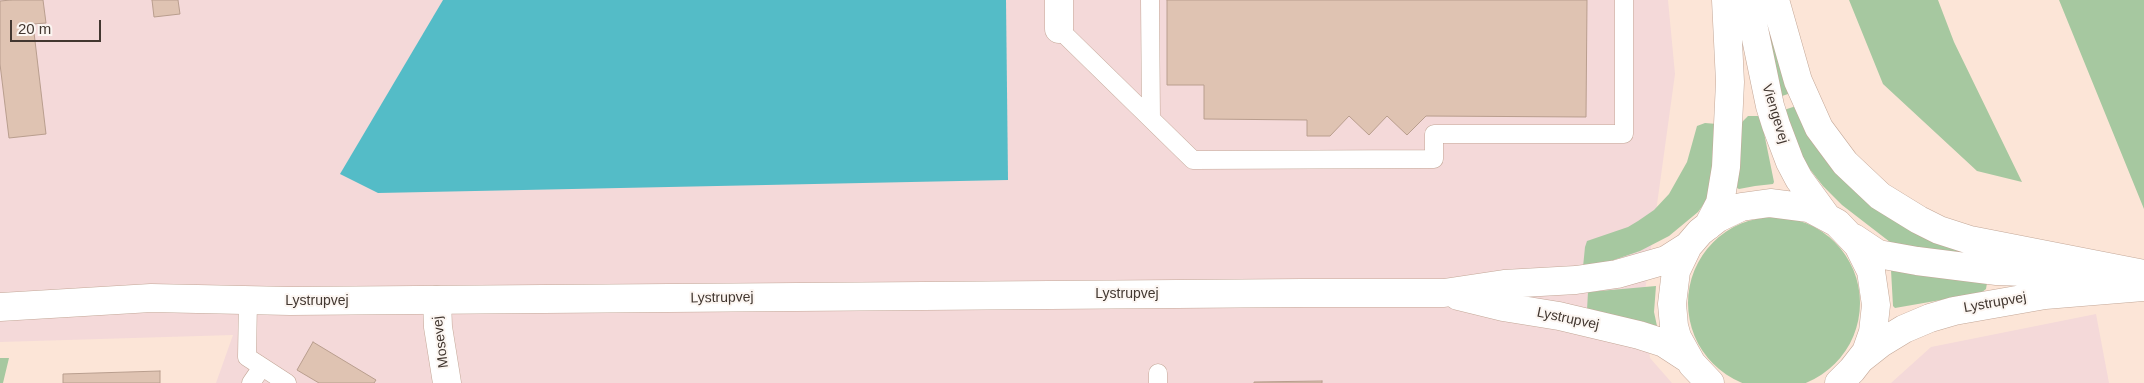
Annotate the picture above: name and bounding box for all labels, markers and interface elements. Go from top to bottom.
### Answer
scale bar [12,10,104,42]
text: 20 m [18,20,51,37]
street label: Viengevej [1758,82,1792,146]
street label: Lystrupvej [1095,286,1159,302]
street label: Lystrupvej [690,289,754,307]
street label: Lystrupvej [1962,289,2028,317]
street label: Lystrupvej [285,293,349,309]
street label: Lystrupvej [1535,304,1601,334]
street label: Mosevej [429,315,453,369]

